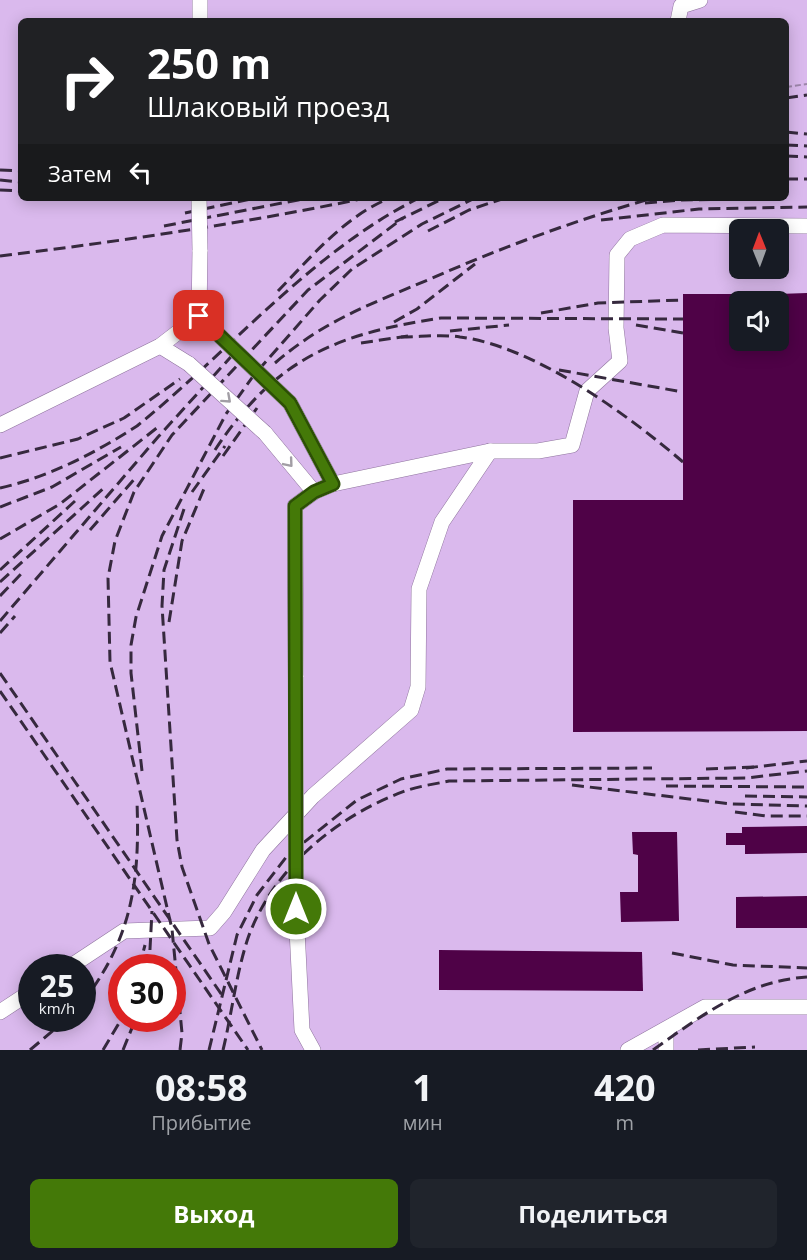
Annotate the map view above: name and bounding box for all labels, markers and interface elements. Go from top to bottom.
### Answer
text: 250 m [147,34,271,91]
icon: right [48,42,126,120]
text: Шлаковый проезд [147,88,389,125]
icon: left [124,156,157,189]
text: Затем [48,158,112,188]
north arrow [729,219,789,279]
map controls [729,219,789,351]
pin [173,290,224,341]
button: sound [729,291,789,351]
icon: arrive [182,299,215,332]
one-way arrow [219,391,230,402]
one-way arrow [282,456,293,467]
position arrow [264,877,328,941]
speed limit sign: 30 [108,954,186,1032]
text: 25 [40,965,74,1006]
text: km/h [39,998,75,1018]
text: 08:58 [155,1063,248,1112]
text: 1 [412,1063,433,1112]
text: 420 [594,1063,656,1112]
text: Прибытие [151,1109,251,1136]
text: мин [403,1109,443,1136]
text: m [616,1109,634,1136]
button: Выход [30,1179,398,1248]
button: Поделиться [410,1179,777,1248]

